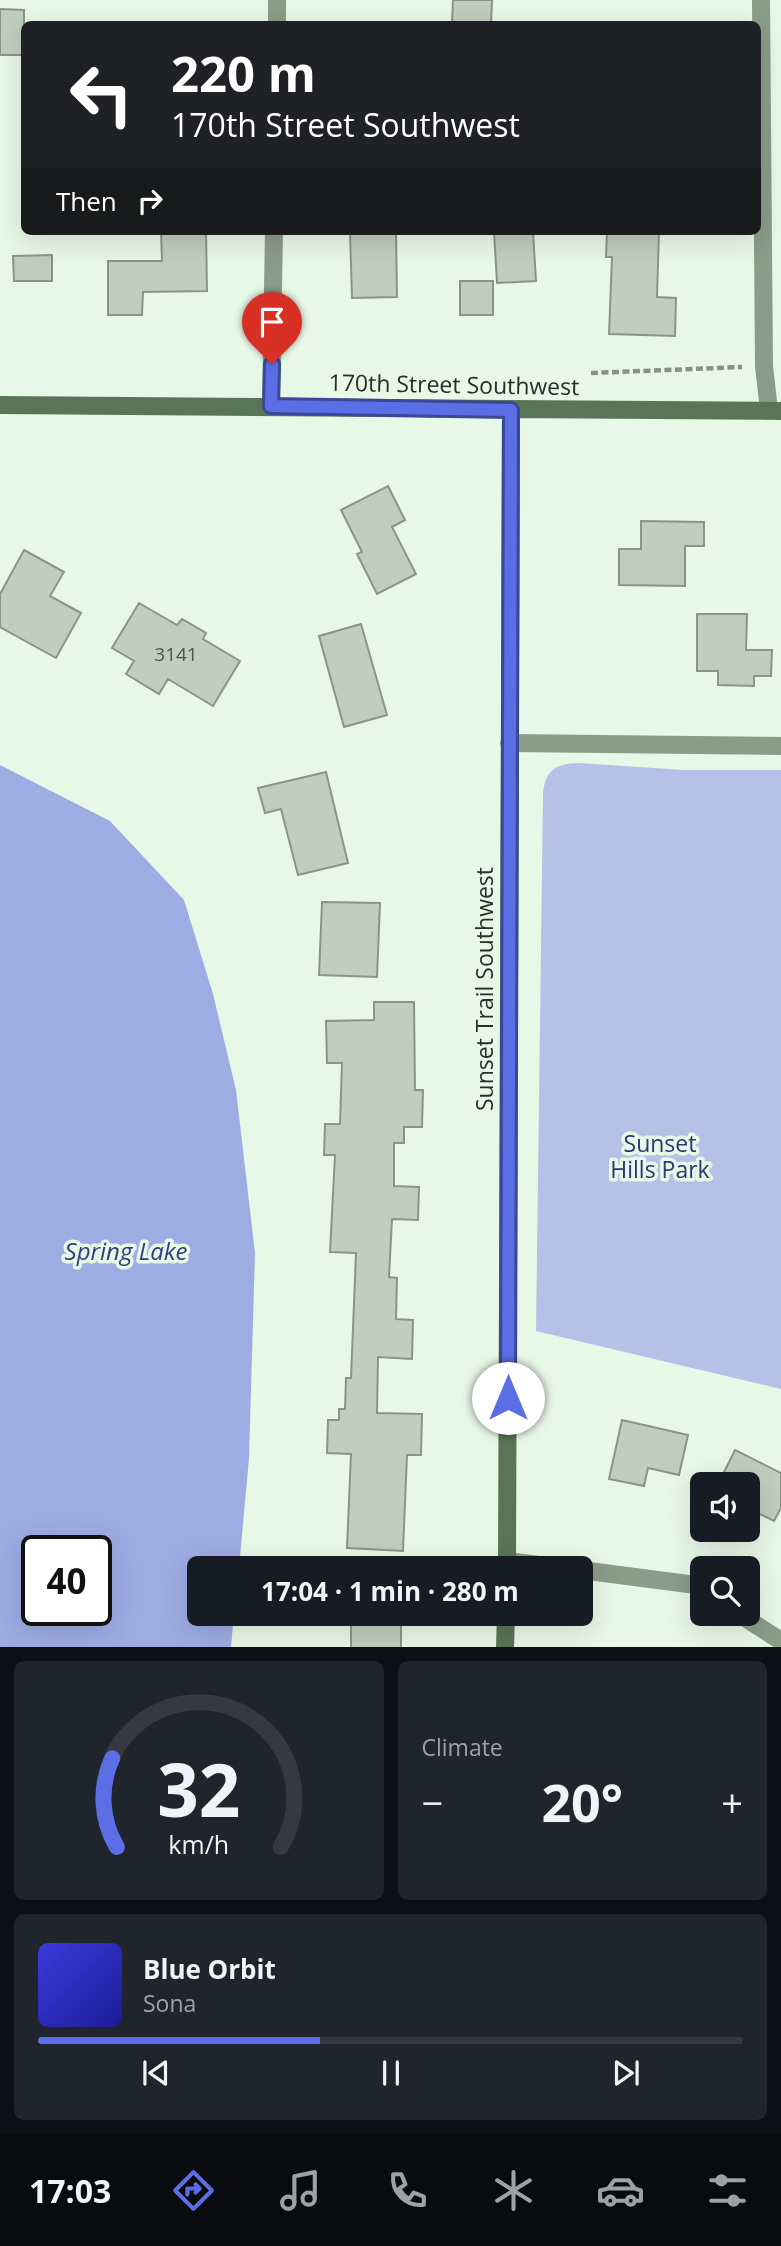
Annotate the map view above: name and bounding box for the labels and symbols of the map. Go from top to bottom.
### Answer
pin [242,292,302,364]
street label: 170th Street Southwest [328,366,580,402]
house number: 3141 [154,641,198,667]
street label: Sunset Trail Southwest [468,867,500,1111]
park label: Sunset Hills Park [610,1127,710,1185]
water label: Spring Lake [65,1234,187,1267]
position arrow [471,1361,545,1435]
speed limit sign: 40 [21,1535,112,1626]

